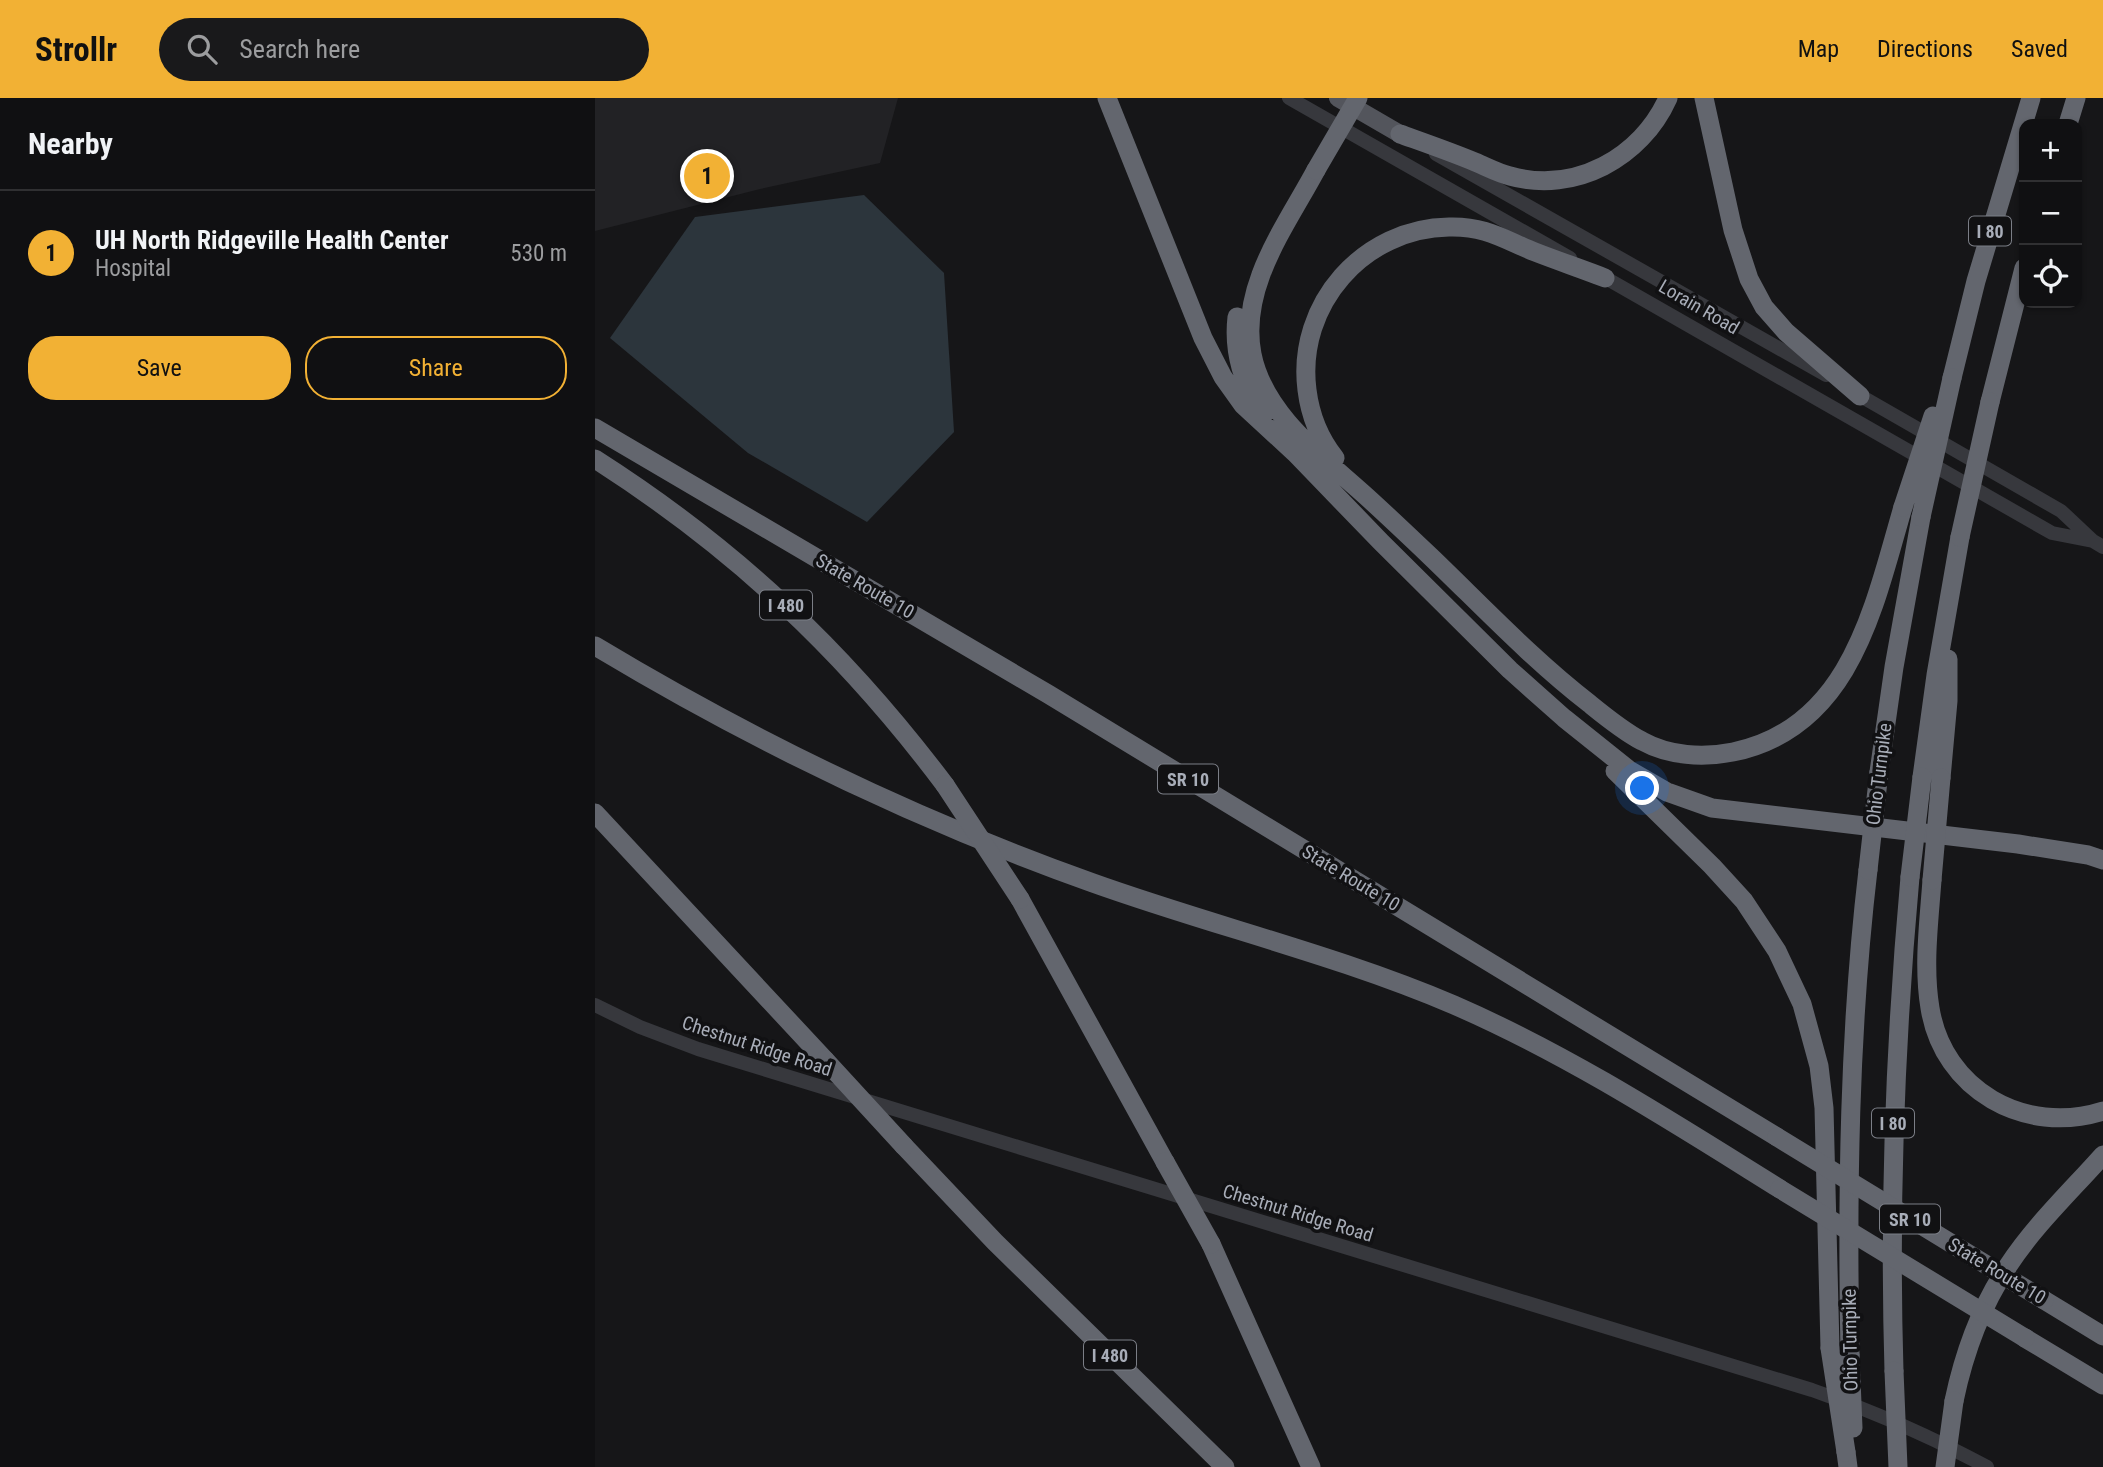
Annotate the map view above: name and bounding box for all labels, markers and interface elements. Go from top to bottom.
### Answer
search box [159,18,649,81]
text: Strollr [35,30,117,69]
icon: search [183,30,221,68]
text: Search here [239,34,360,64]
text: Map [1798,35,1839,63]
text: Directions [1877,35,1973,63]
text: Saved [2011,35,2068,63]
map controls [2019,119,2082,308]
button: + [2019,119,2082,182]
text: Nearby [28,126,113,161]
pin: 1 [684,150,730,202]
button: − [2019,182,2082,245]
road number: I 80 [1969,216,2011,246]
text: UH North Ridgeville Health Center [95,225,449,255]
text: 1 [45,240,57,267]
text: 530 m [510,240,567,267]
button: locate [2019,245,2082,308]
text: Hospital [95,255,171,282]
street label: Lorain Road [1655,275,1743,339]
button: Save [28,336,291,400]
button: Share [305,336,567,400]
street label: State Route 10 [812,549,918,623]
road number: I 480 [760,590,812,620]
street label: Ohio Turnpike [1861,722,1897,826]
road number: SR 10 [1158,764,1218,794]
your location [1625,771,1659,805]
street label: State Route 10 [1298,840,1404,916]
street label: Chestnut Ridge Road [679,1011,835,1081]
road number: I 80 [1872,1108,1914,1138]
street label: Chestnut Ridge Road [1220,1179,1376,1247]
road number: SR 10 [1880,1204,1940,1234]
street label: State Route 10 [1944,1233,2050,1309]
street label: Ohio Turnpike [1838,1288,1862,1392]
road number: I 480 [1084,1340,1136,1370]

